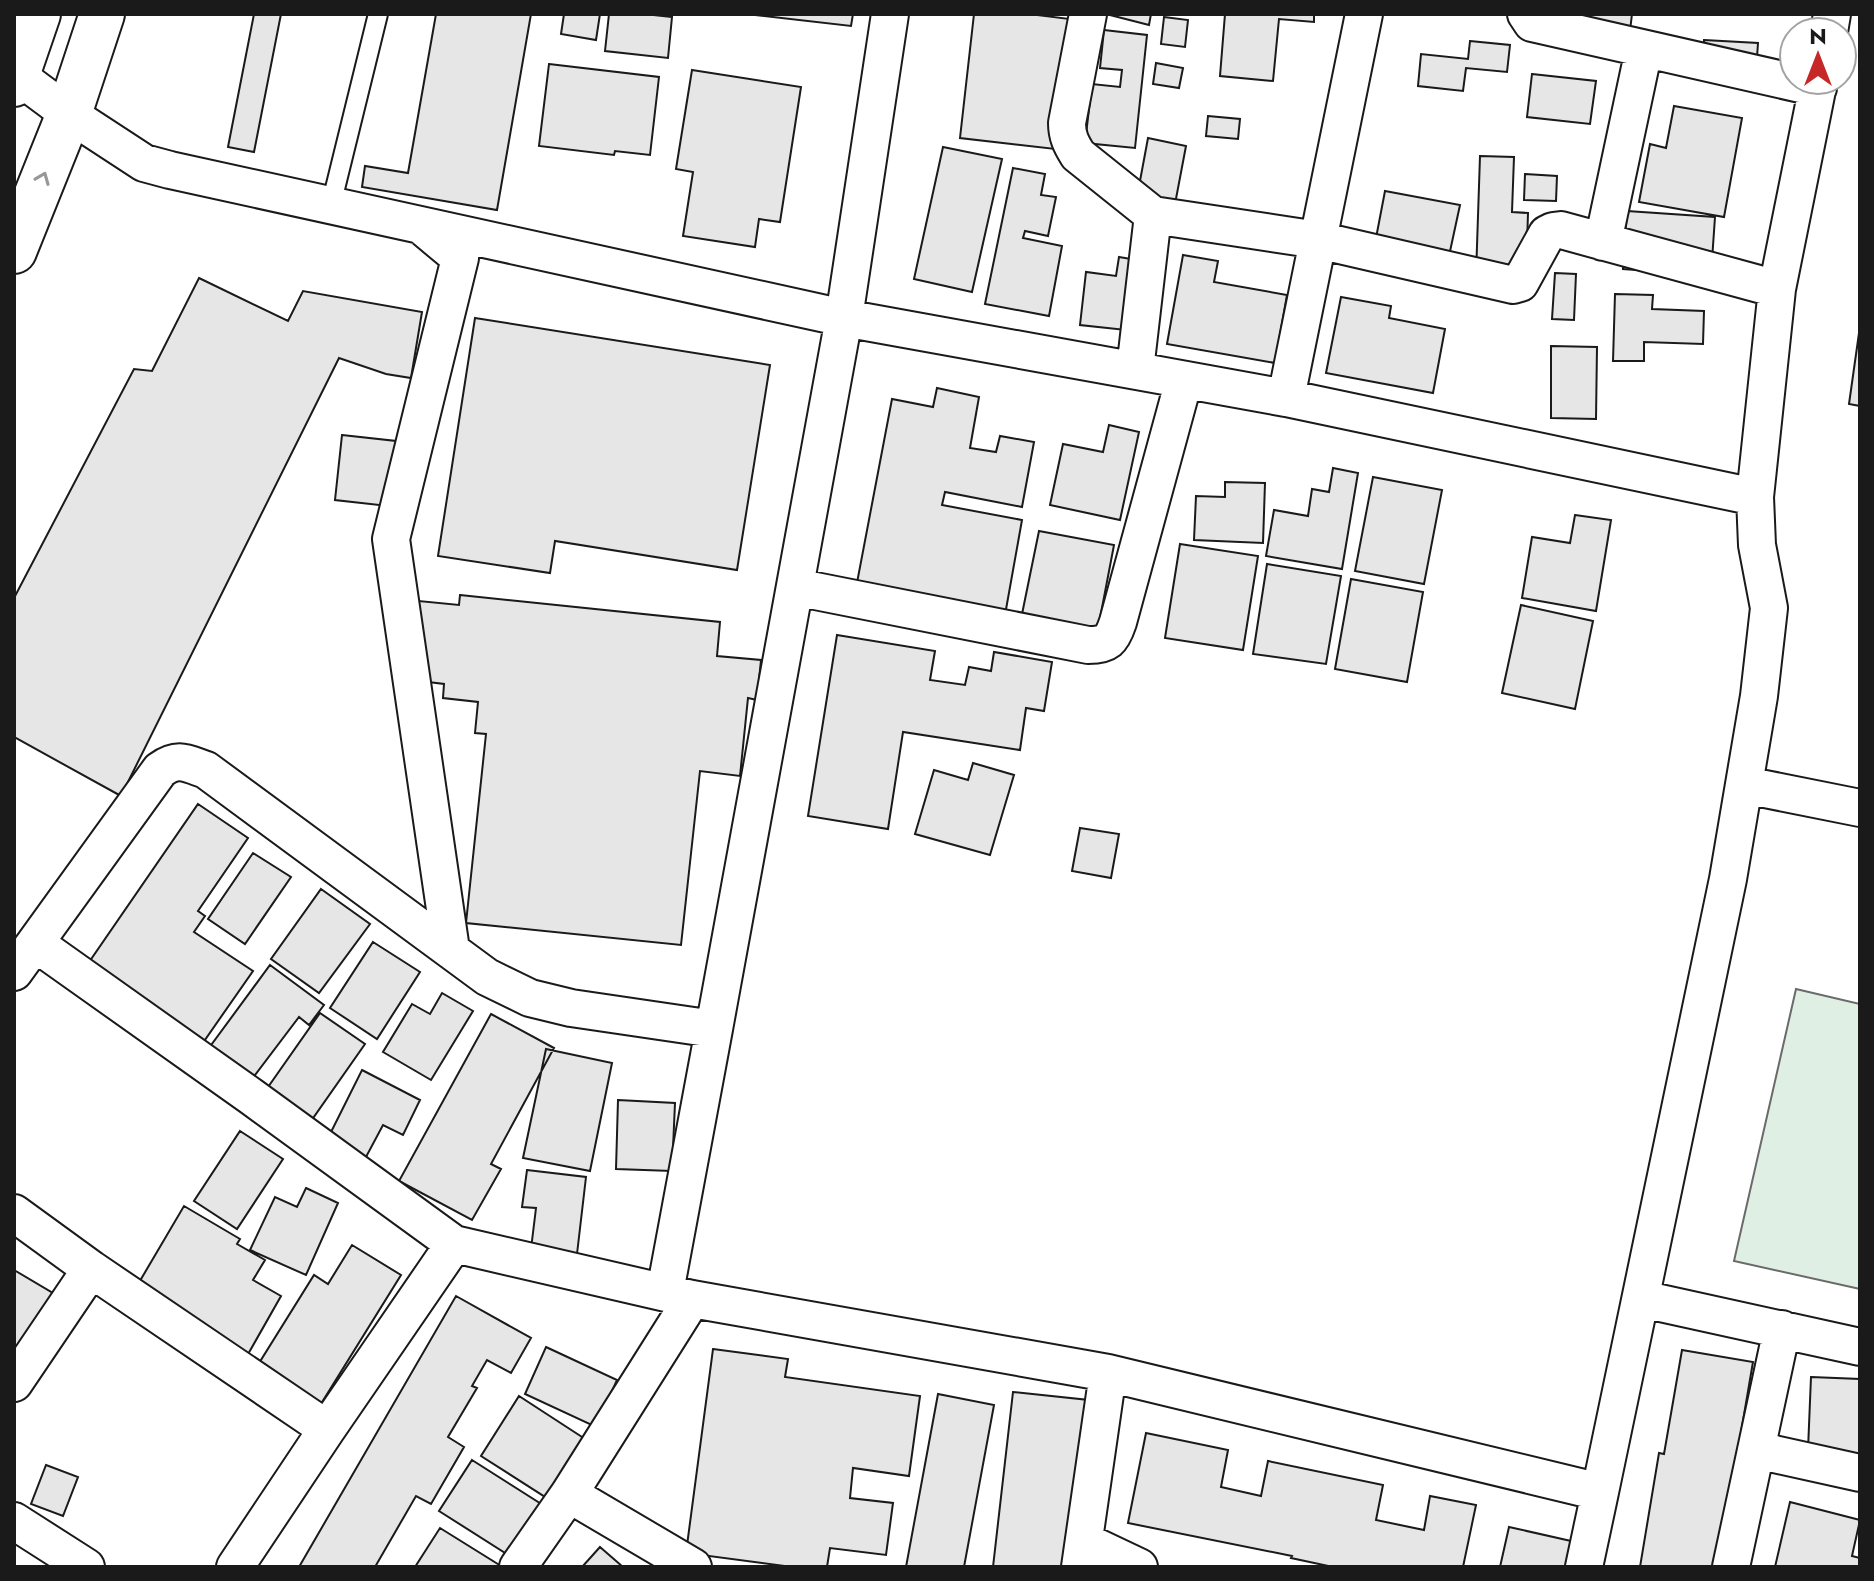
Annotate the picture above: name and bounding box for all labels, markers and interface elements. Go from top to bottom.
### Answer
north arrow [1778,16,1858,96]
text: N [1809,20,1827,52]
one-way arrow [33,172,50,186]

